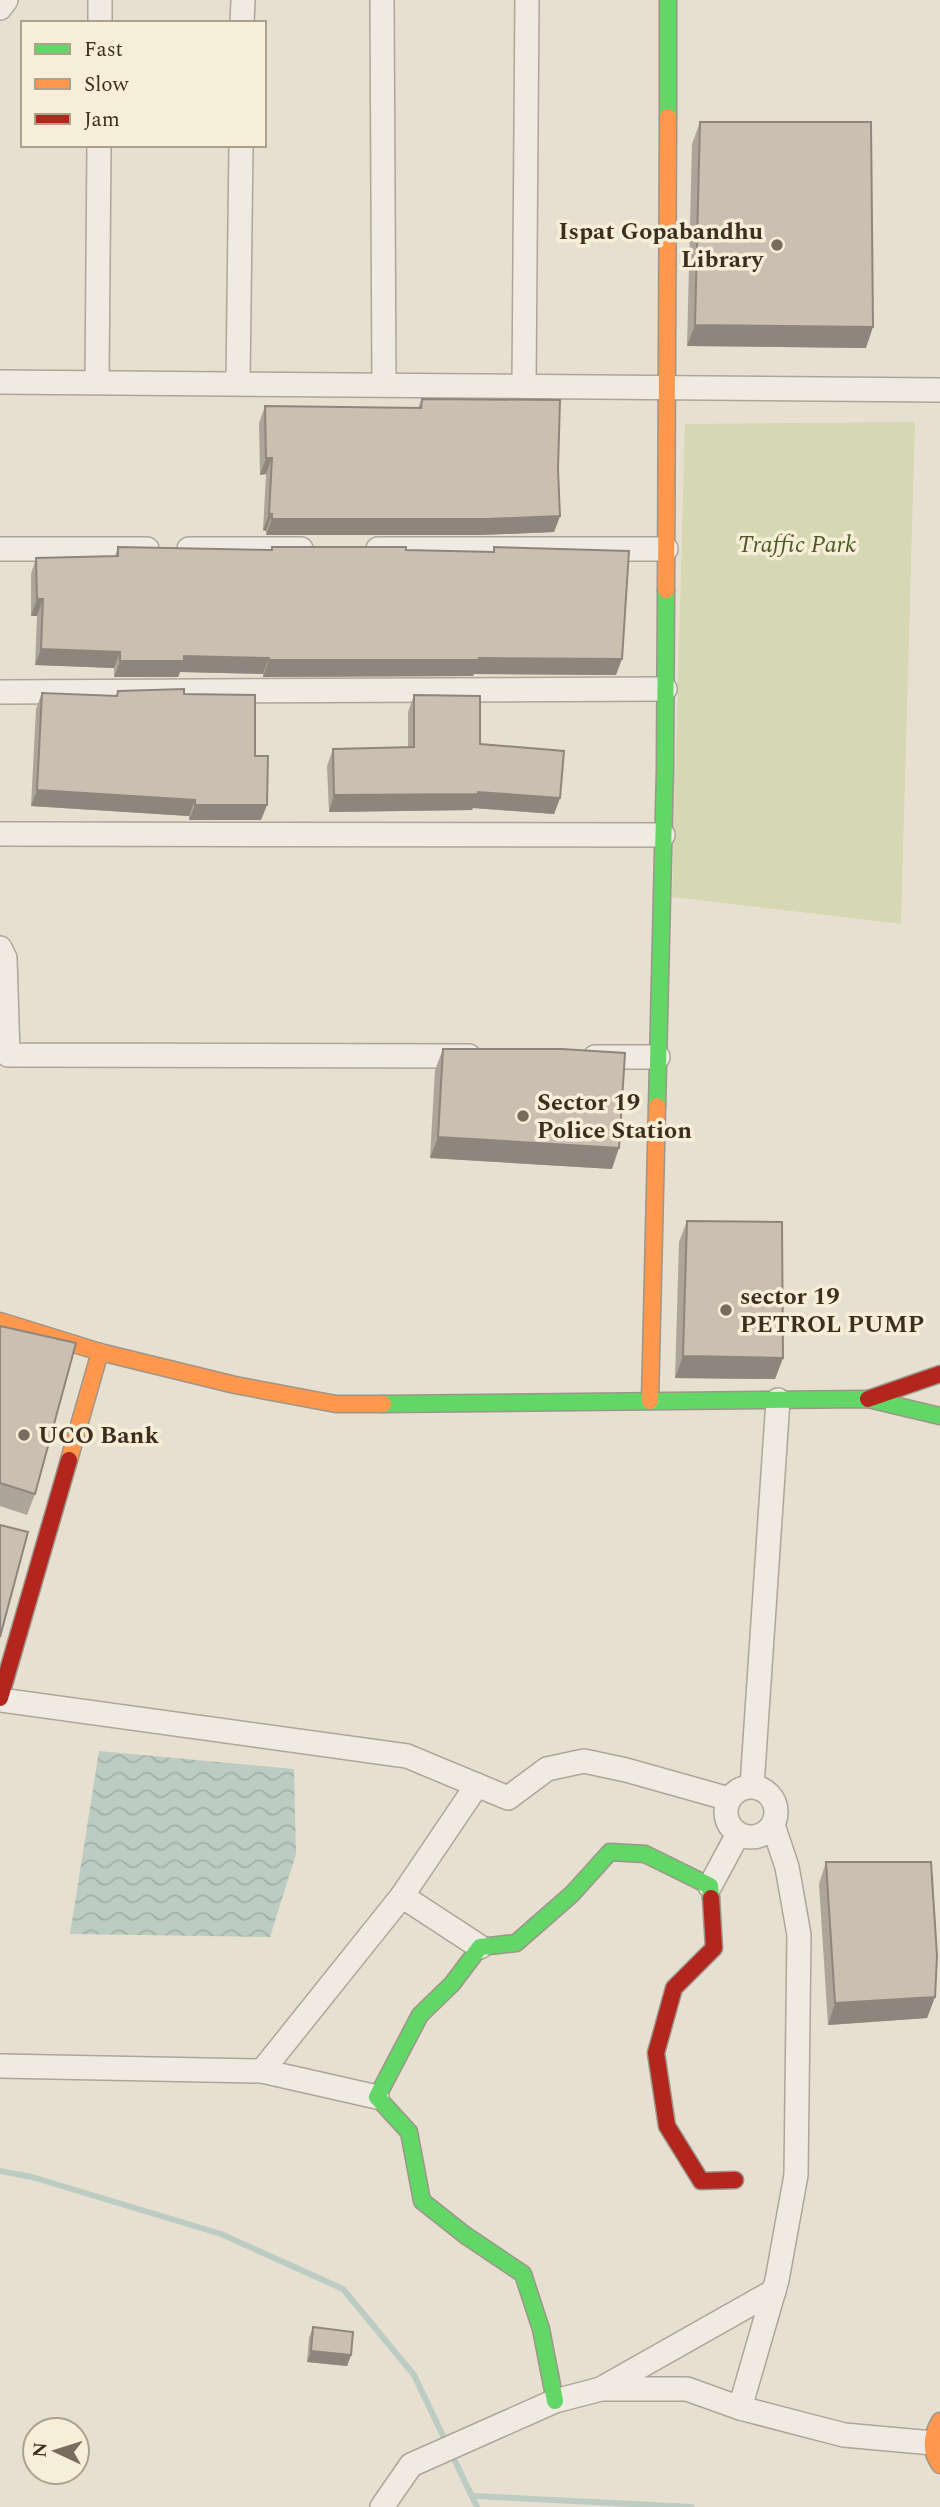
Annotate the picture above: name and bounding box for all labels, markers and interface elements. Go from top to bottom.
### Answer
legend [21,21,266,147]
text: Fast [84,34,123,66]
text: Slow [84,69,130,101]
text: Jam [84,104,120,136]
place label: Ispat Gopabandhu Library [559,214,765,278]
marker: Ispat Gopabandhu Library [769,237,785,253]
park label: Traffic Park [738,527,856,563]
place label: Sector 19 Police Station [537,1085,692,1149]
marker: Sector 19 Police Station [515,1108,531,1124]
place label: sector 19 PETROL PUMP [740,1279,924,1343]
marker: sector 19 PETROL PUMP [718,1302,734,1318]
place label: UCO Bank [38,1418,159,1454]
marker: UCO Bank [16,1427,32,1443]
north arrow [21,2416,91,2486]
text: N [26,2441,56,2459]

